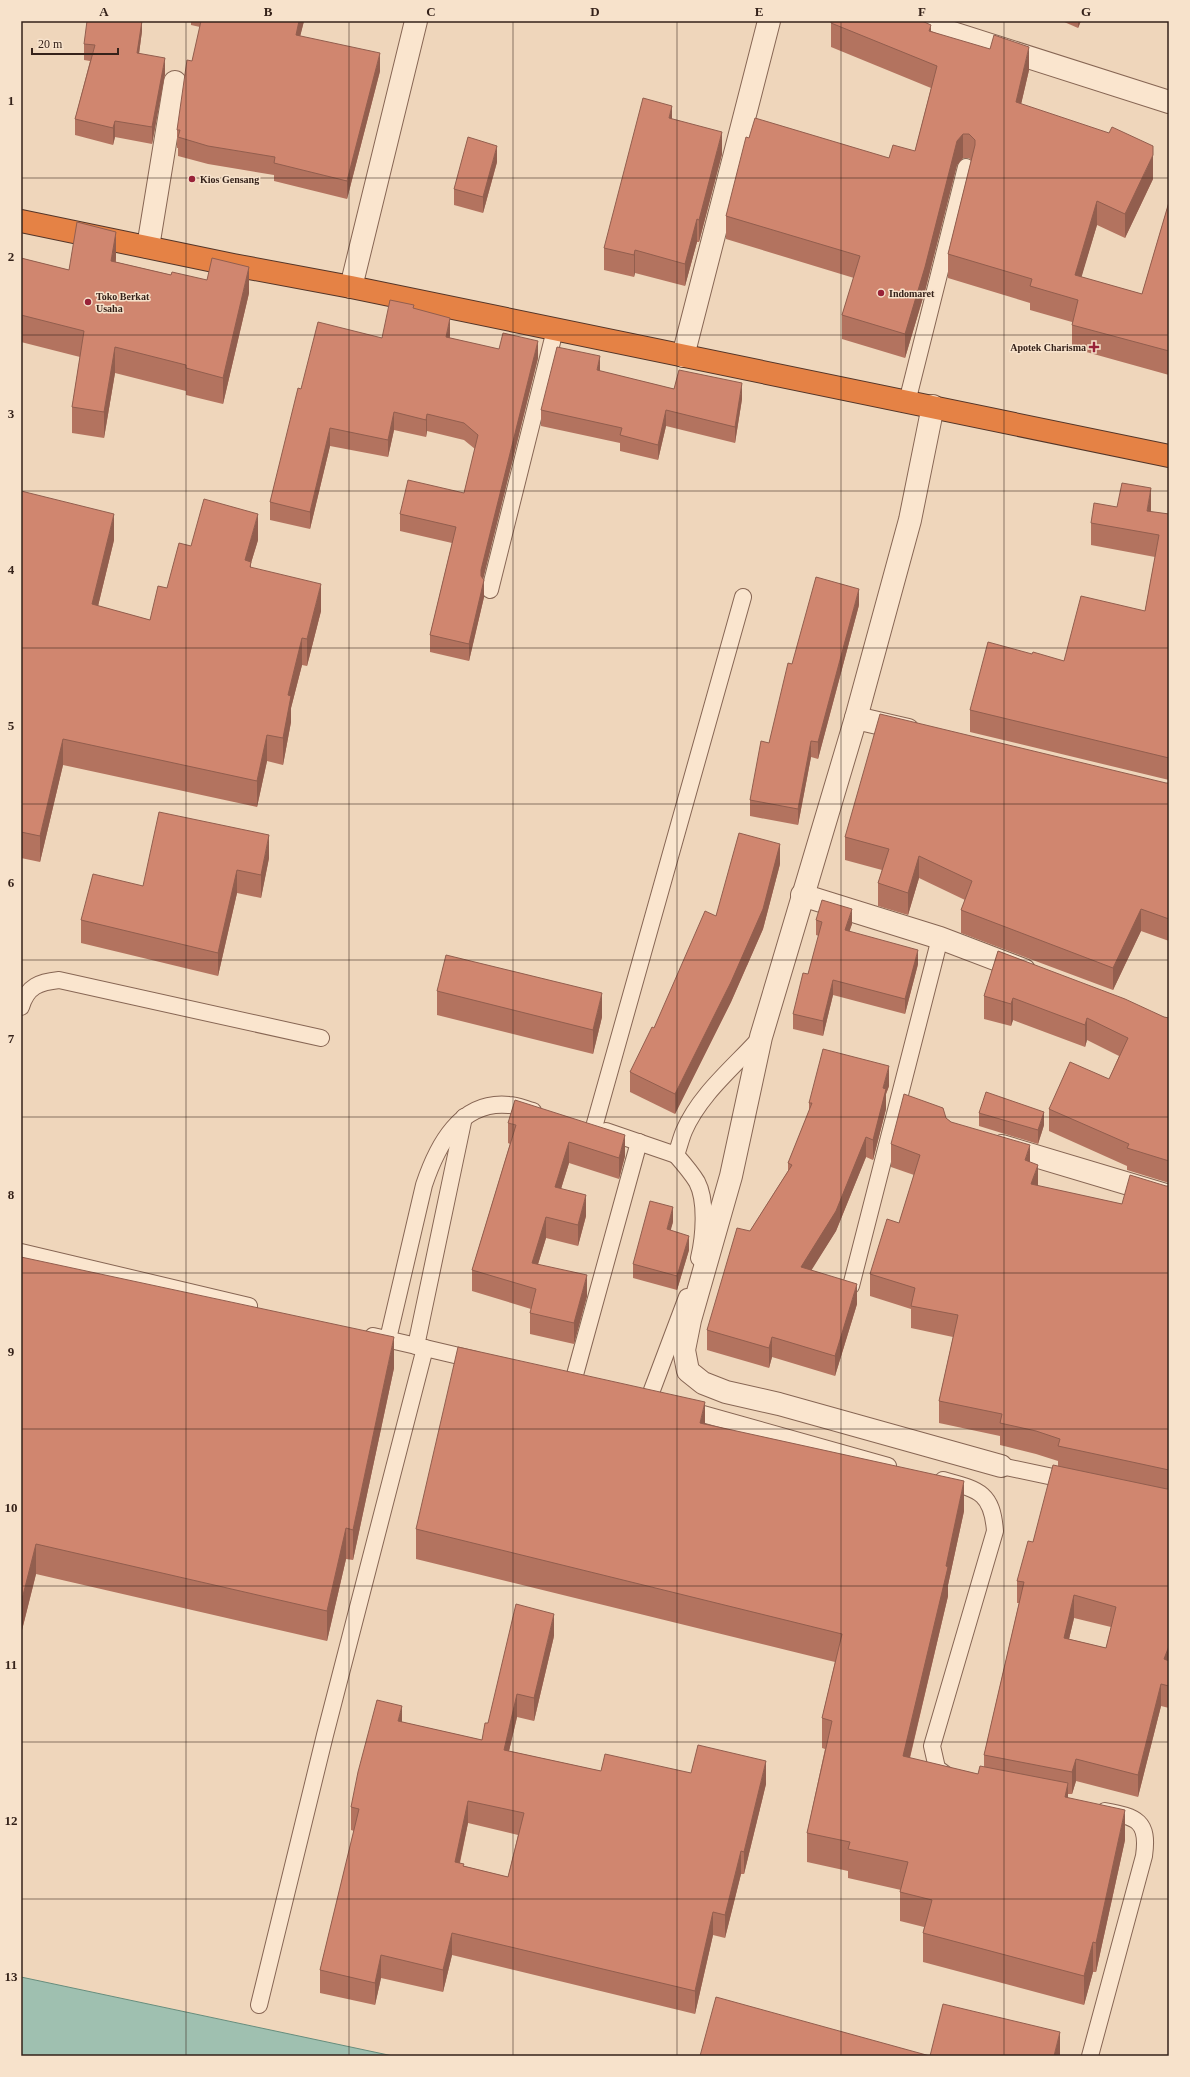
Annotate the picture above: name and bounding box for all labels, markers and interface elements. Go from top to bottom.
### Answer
text: A [99,4,109,19]
text: B [264,4,273,19]
text: C [426,4,436,19]
text: D [590,4,600,19]
text: E [755,4,763,19]
text: F [918,4,926,19]
text: G [1081,4,1091,19]
scale bar [32,30,118,56]
text: 20 m [38,37,63,51]
text: 1 [8,93,14,108]
marker: Kios Gensang [187,174,197,184]
place label: Kios Gensang [200,174,259,185]
text: 2 [8,249,14,264]
marker: Indomaret [876,288,886,298]
place label: Indomaret [889,288,935,299]
place label: Toko Berkat Usaha [96,291,150,314]
marker: Toko Berkat Usaha [83,297,93,307]
place label: Apotek Charisma [1010,342,1086,353]
marker: Apotek Charisma [1089,342,1099,352]
text: 3 [8,406,15,421]
text: 4 [8,562,15,577]
text: 5 [8,718,15,733]
text: 6 [8,875,15,890]
text: 7 [8,1031,15,1046]
text: 8 [8,1187,15,1202]
text: 9 [8,1344,15,1359]
text: 10 [5,1500,18,1515]
text: 11 [5,1657,17,1672]
text: 12 [5,1813,18,1828]
text: 13 [5,1969,18,1984]

